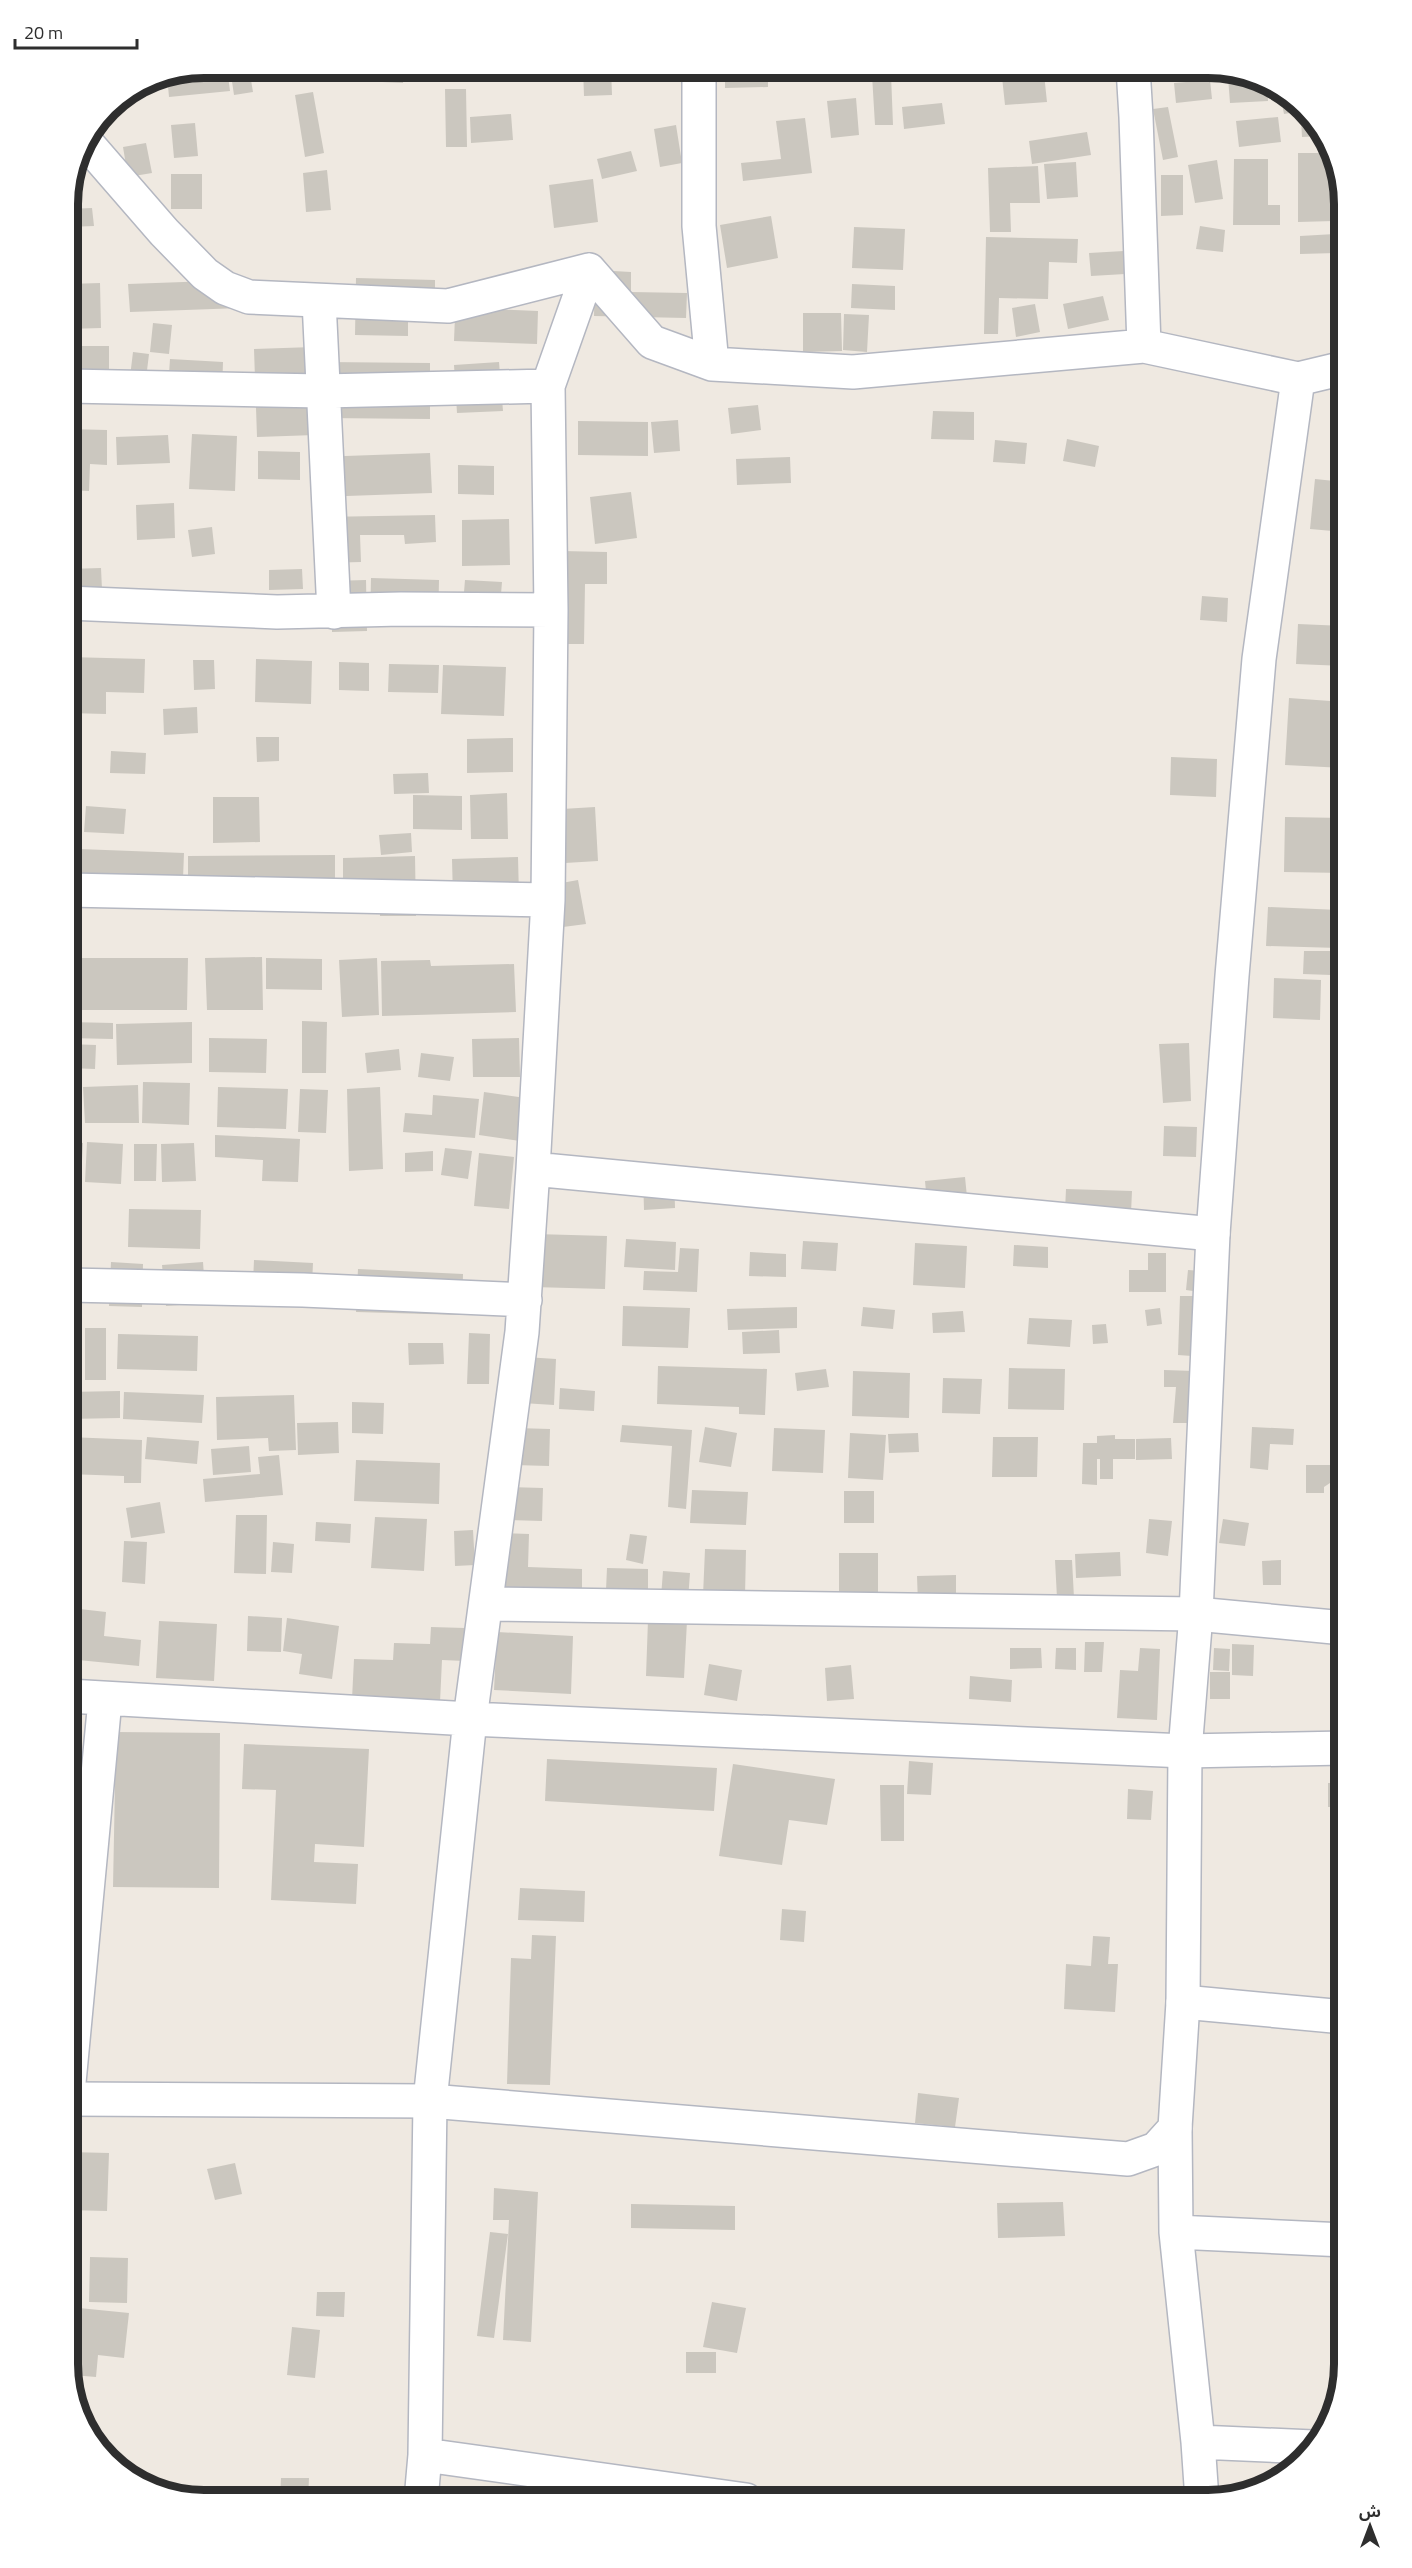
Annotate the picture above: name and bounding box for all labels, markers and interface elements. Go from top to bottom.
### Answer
scale bar [15,12,136,50]
text: 20 m [24,19,63,46]
north arrow [1340,2496,1400,2556]
text: ش [1359,2499,1381,2523]

